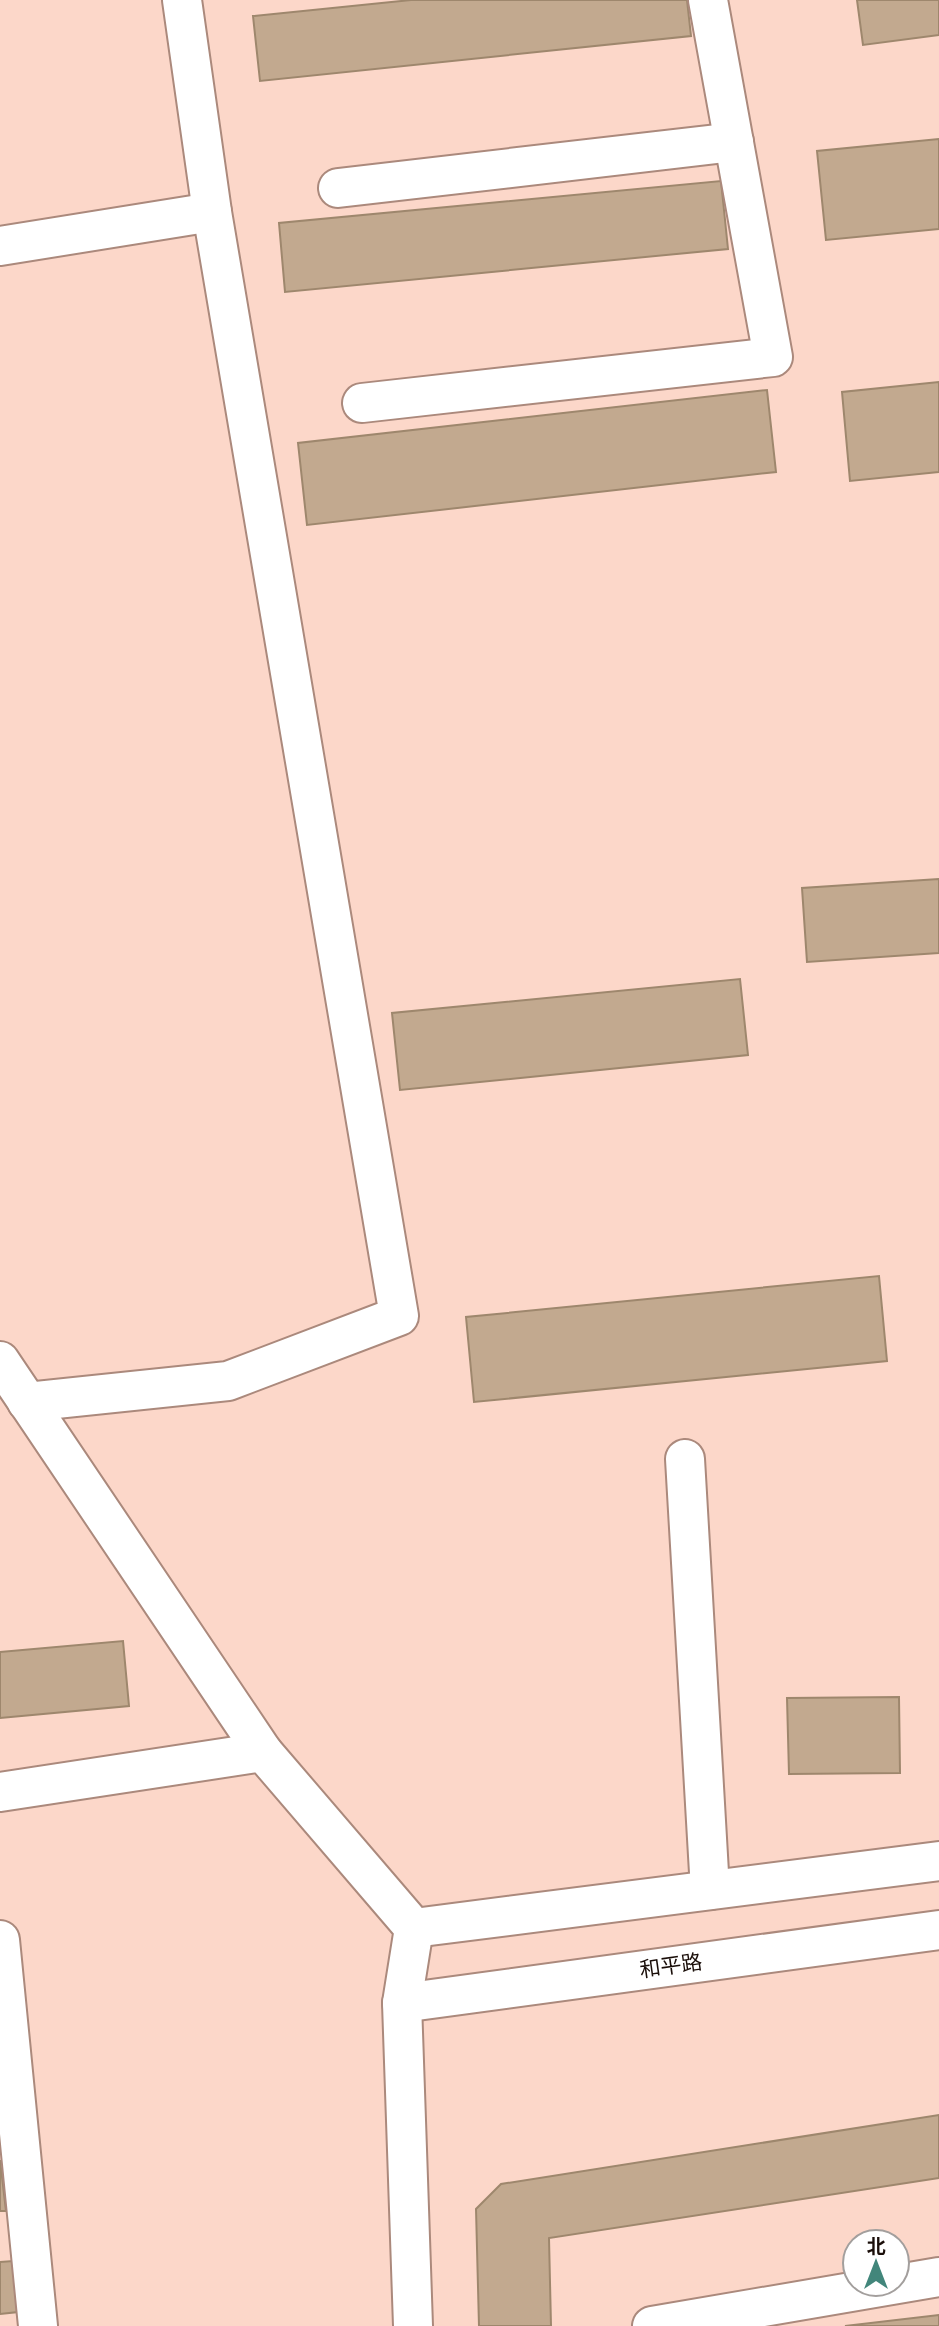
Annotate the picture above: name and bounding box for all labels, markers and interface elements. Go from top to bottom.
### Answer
street label: 和平路 [638,1950,704,1982]
north arrow [841,2228,911,2298]
text: 北 [866,2235,886,2258]

